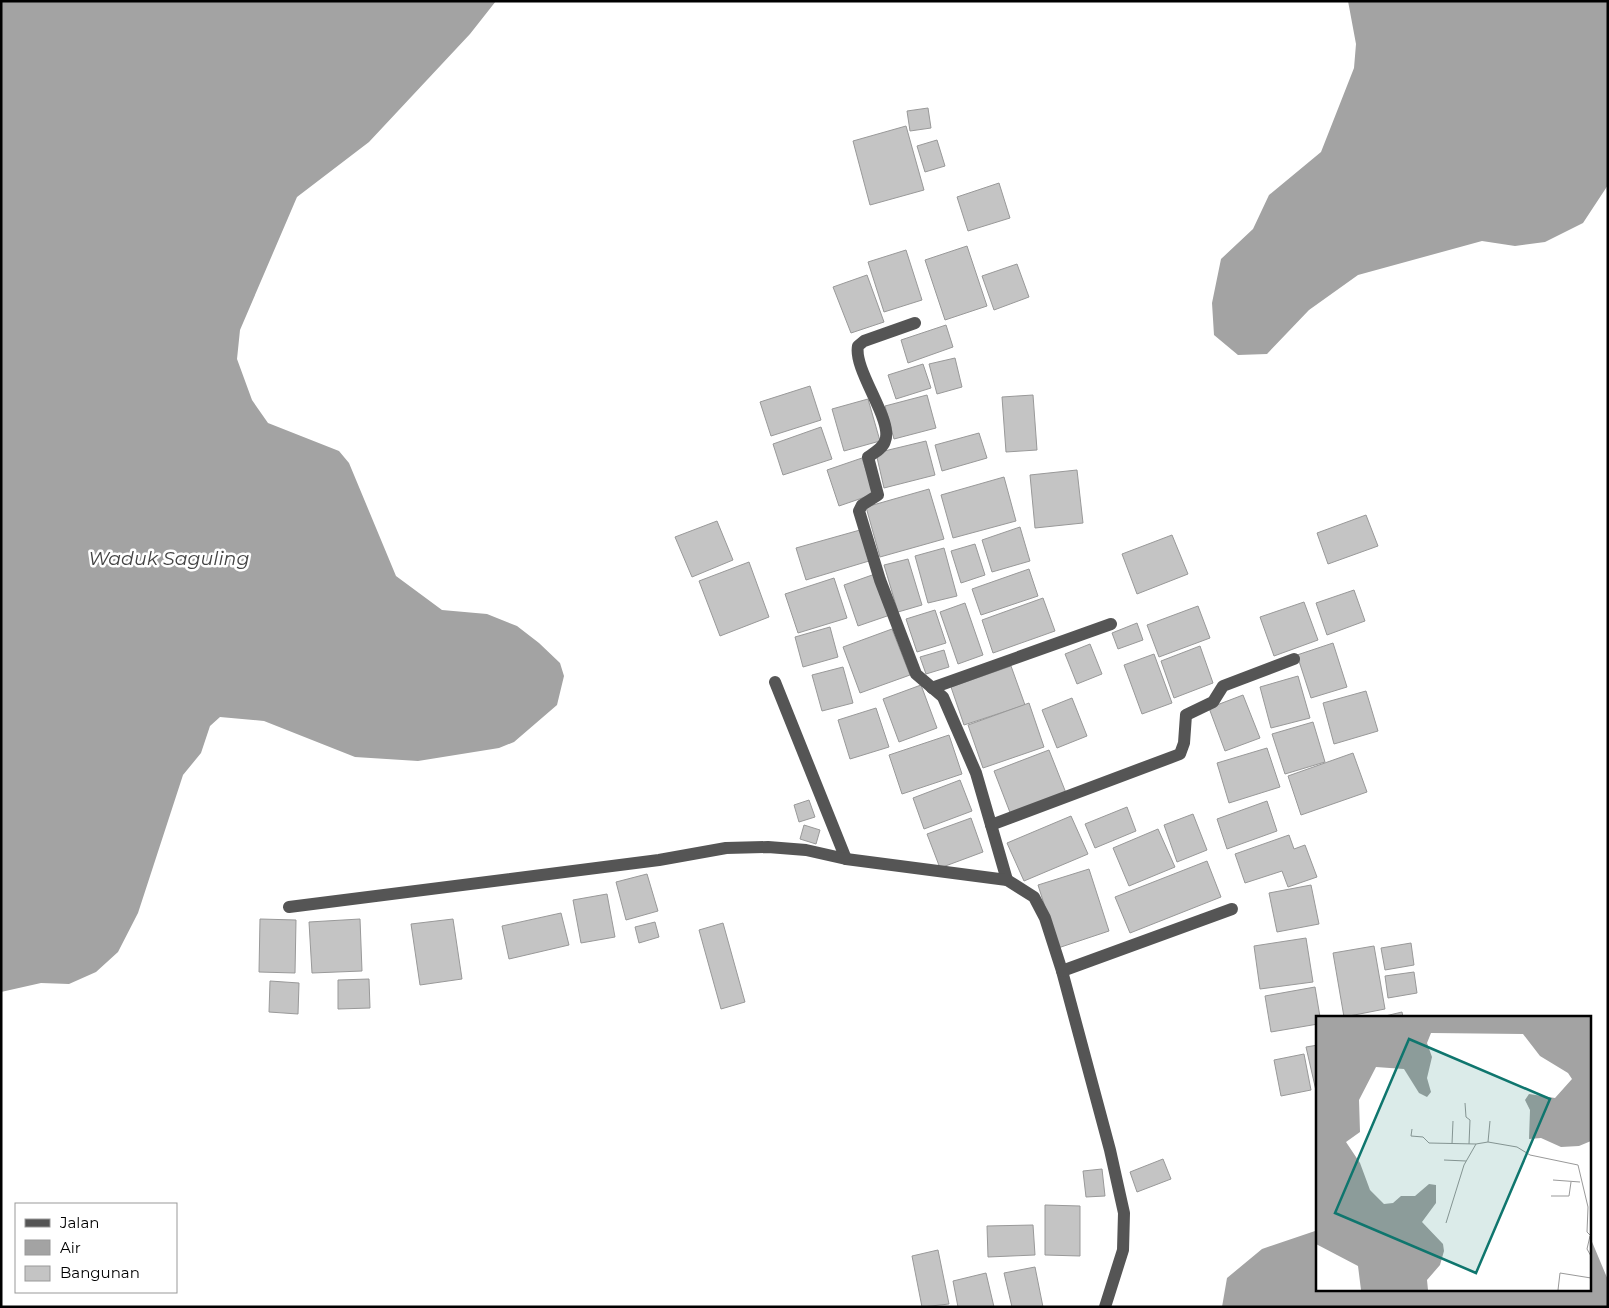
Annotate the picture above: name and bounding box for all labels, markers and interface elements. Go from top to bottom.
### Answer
water label: Waduk Saguling [89,547,249,570]
inset map [1316,1016,1592,1290]
legend [15,1203,178,1293]
text: Jalan [59,1213,99,1232]
text: Air [60,1238,81,1257]
text: Bangunan [60,1263,140,1282]

